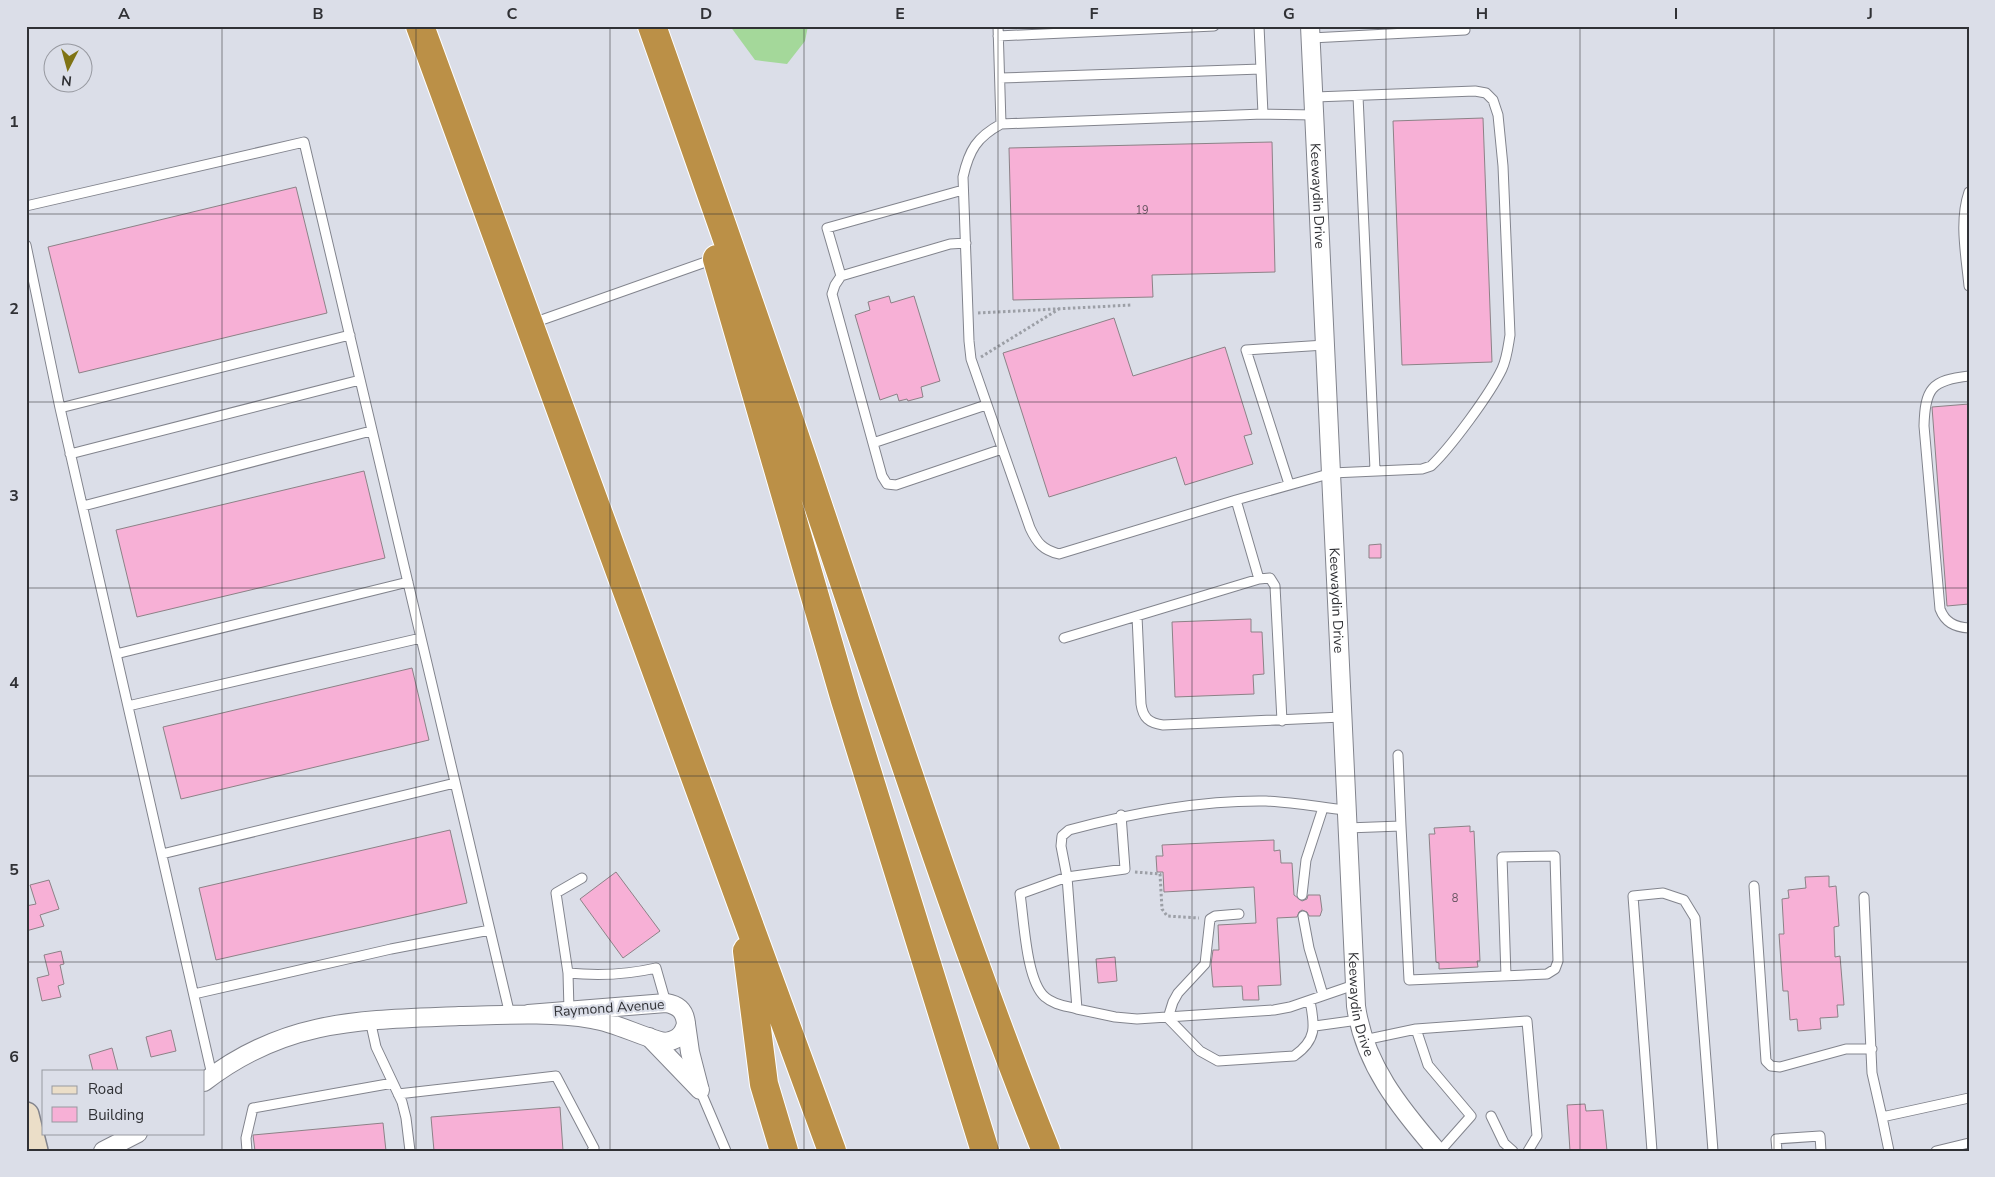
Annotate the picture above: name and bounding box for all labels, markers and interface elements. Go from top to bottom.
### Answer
text: A [118,3,130,25]
text: B [312,3,324,25]
text: C [507,3,518,25]
text: D [700,3,712,25]
text: E [895,3,905,25]
text: F [1090,3,1099,25]
text: G [1283,3,1295,25]
text: H [1476,3,1488,25]
text: I [1674,3,1678,25]
text: J [1866,3,1873,25]
north arrow [42,42,92,92]
text: N [60,70,73,90]
text: 1 [9,111,19,133]
street label: Keewaydin Drive [1306,143,1330,249]
house number: 19 [1135,203,1149,218]
text: 2 [9,298,19,320]
text: 3 [9,485,19,507]
street label: Keewaydin Drive [1325,547,1349,654]
text: 4 [9,672,19,694]
text: 5 [9,859,19,881]
house number: 8 [1452,891,1459,906]
street label: Keewaydin Drive [1344,952,1379,1059]
street label: Raymond Avenue [553,995,665,1021]
text: 6 [9,1046,19,1068]
legend [42,1070,205,1134]
text: Road [88,1079,123,1099]
text: Building [88,1105,144,1125]

